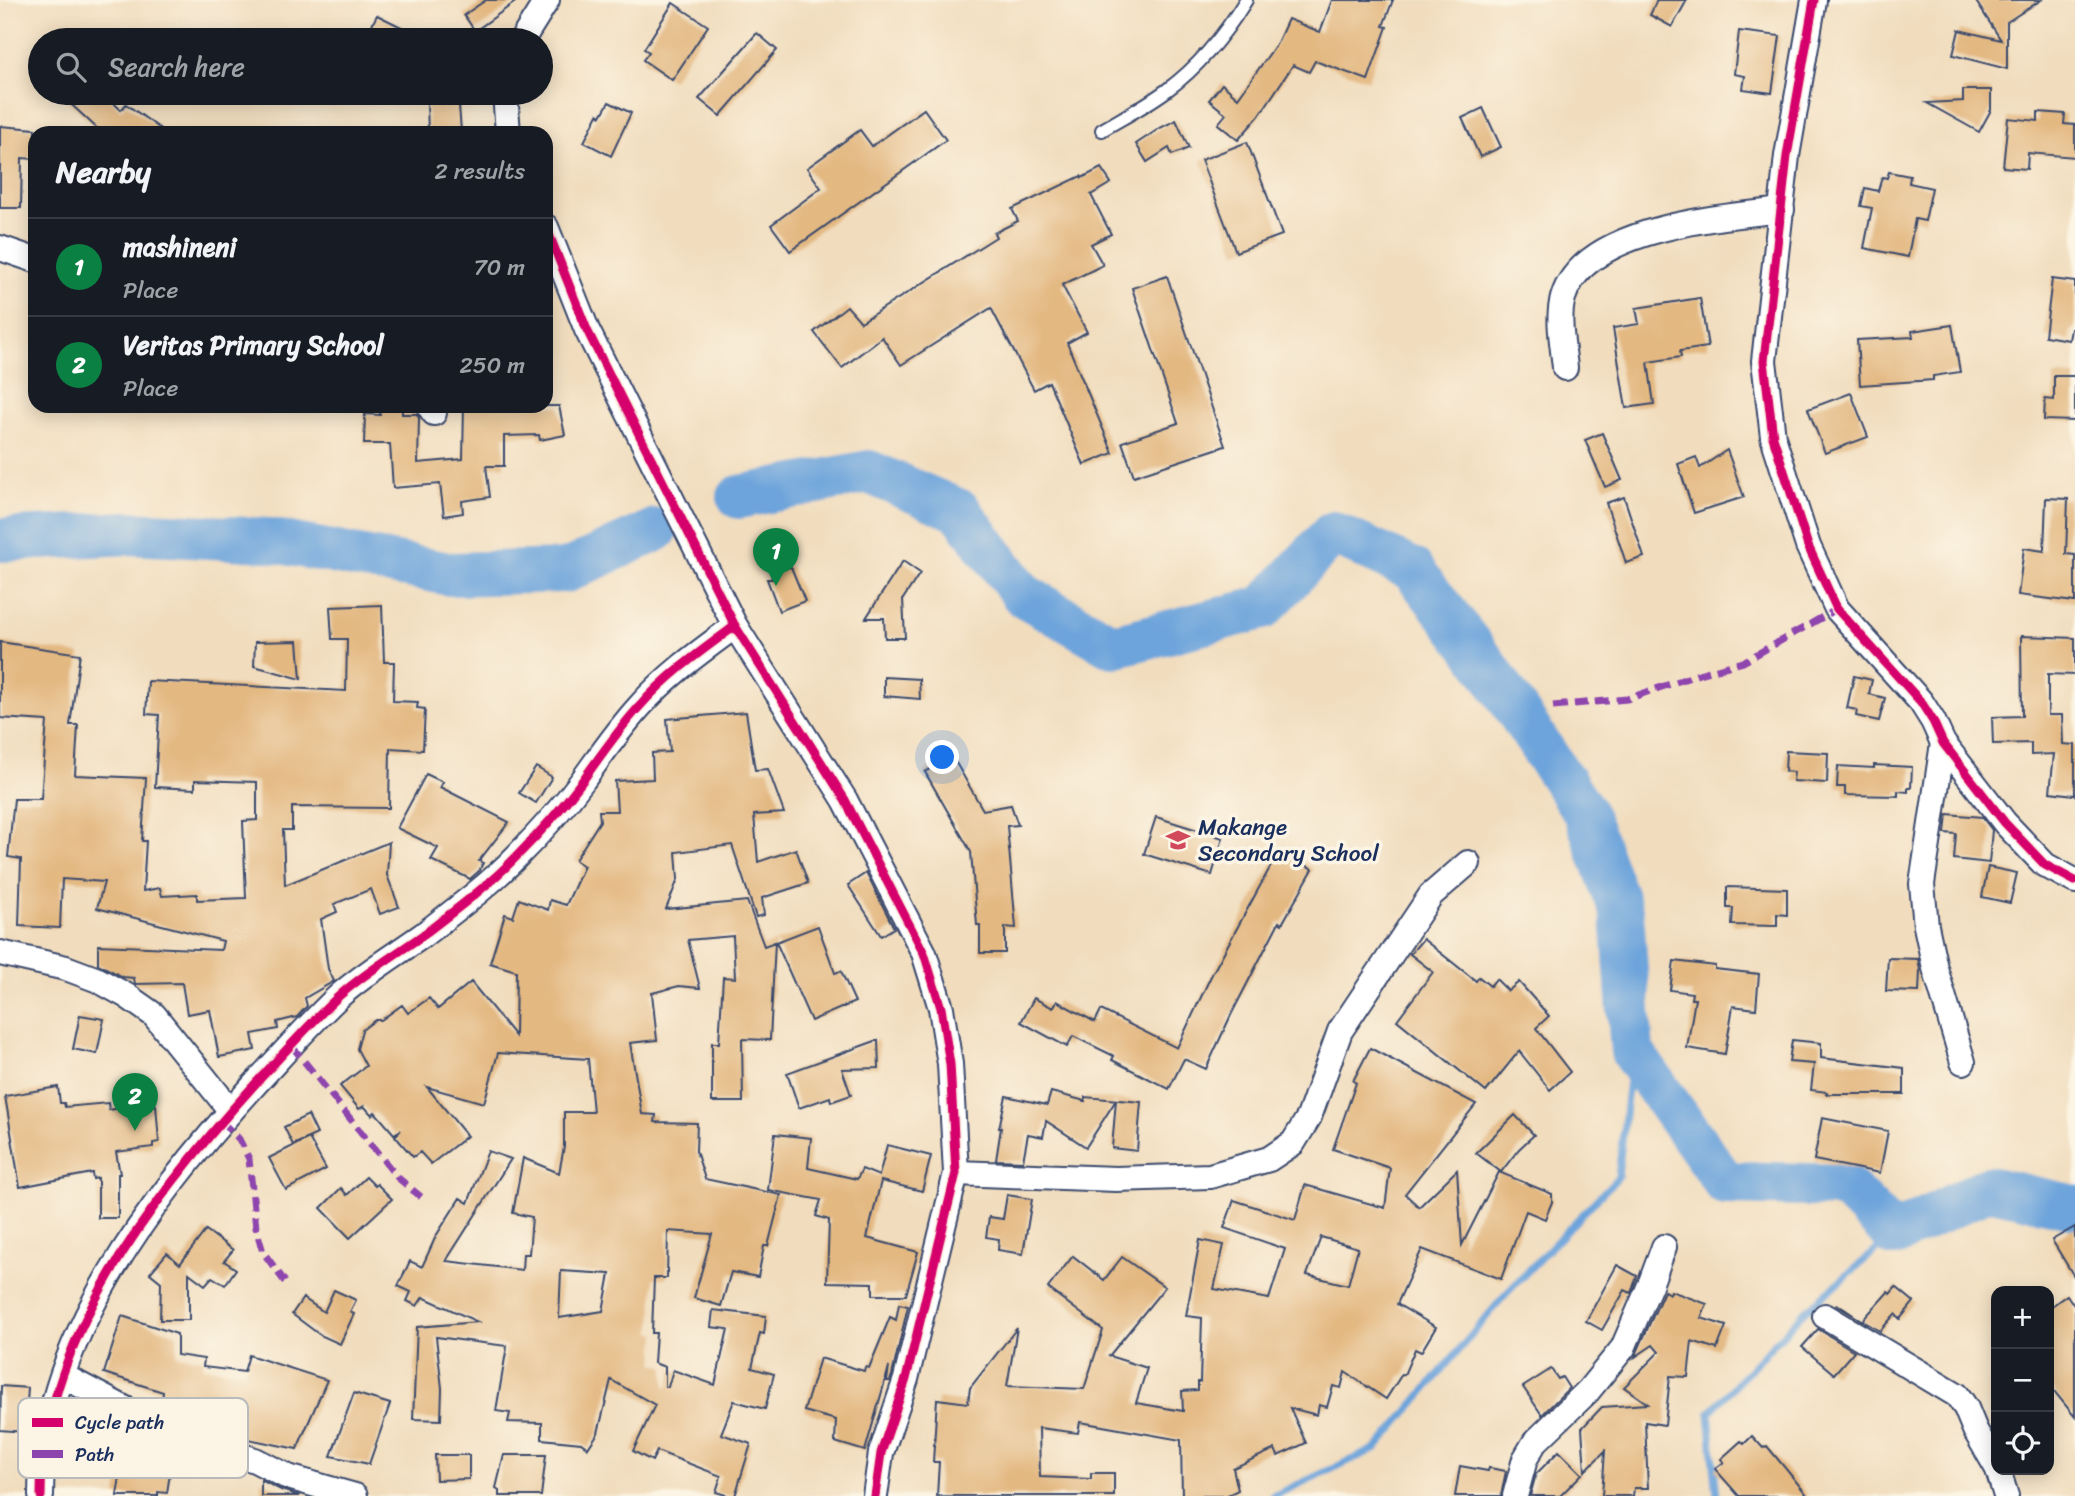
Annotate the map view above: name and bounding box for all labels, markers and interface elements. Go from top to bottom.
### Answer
search box [28,28,553,105]
text: Search here [108,44,245,90]
icon: search [52,48,90,86]
text: Nearby [56,145,151,199]
text: 2 results [434,151,525,192]
text: mashineni [123,224,237,270]
text: 1 [74,247,84,288]
text: 70 m [474,247,525,288]
text: Place [123,270,178,311]
text: Veritas Primary School [123,322,384,368]
text: 2 [72,345,86,386]
text: 250 m [459,345,525,386]
text: Place [123,368,178,409]
pin: 1 [753,528,799,586]
your location [925,740,959,774]
place label: Makange Secondary School [1198,807,1379,874]
school or university icon: Makange Secondary School [1164,826,1192,854]
pin: 2 [112,1073,158,1131]
map controls [1991,1286,2054,1475]
button: + [1991,1286,2054,1349]
button: − [1991,1349,2054,1412]
legend [18,1398,248,1478]
text: Cycle path [75,1406,164,1439]
button: locate [1991,1412,2054,1475]
text: Path [75,1438,114,1471]

